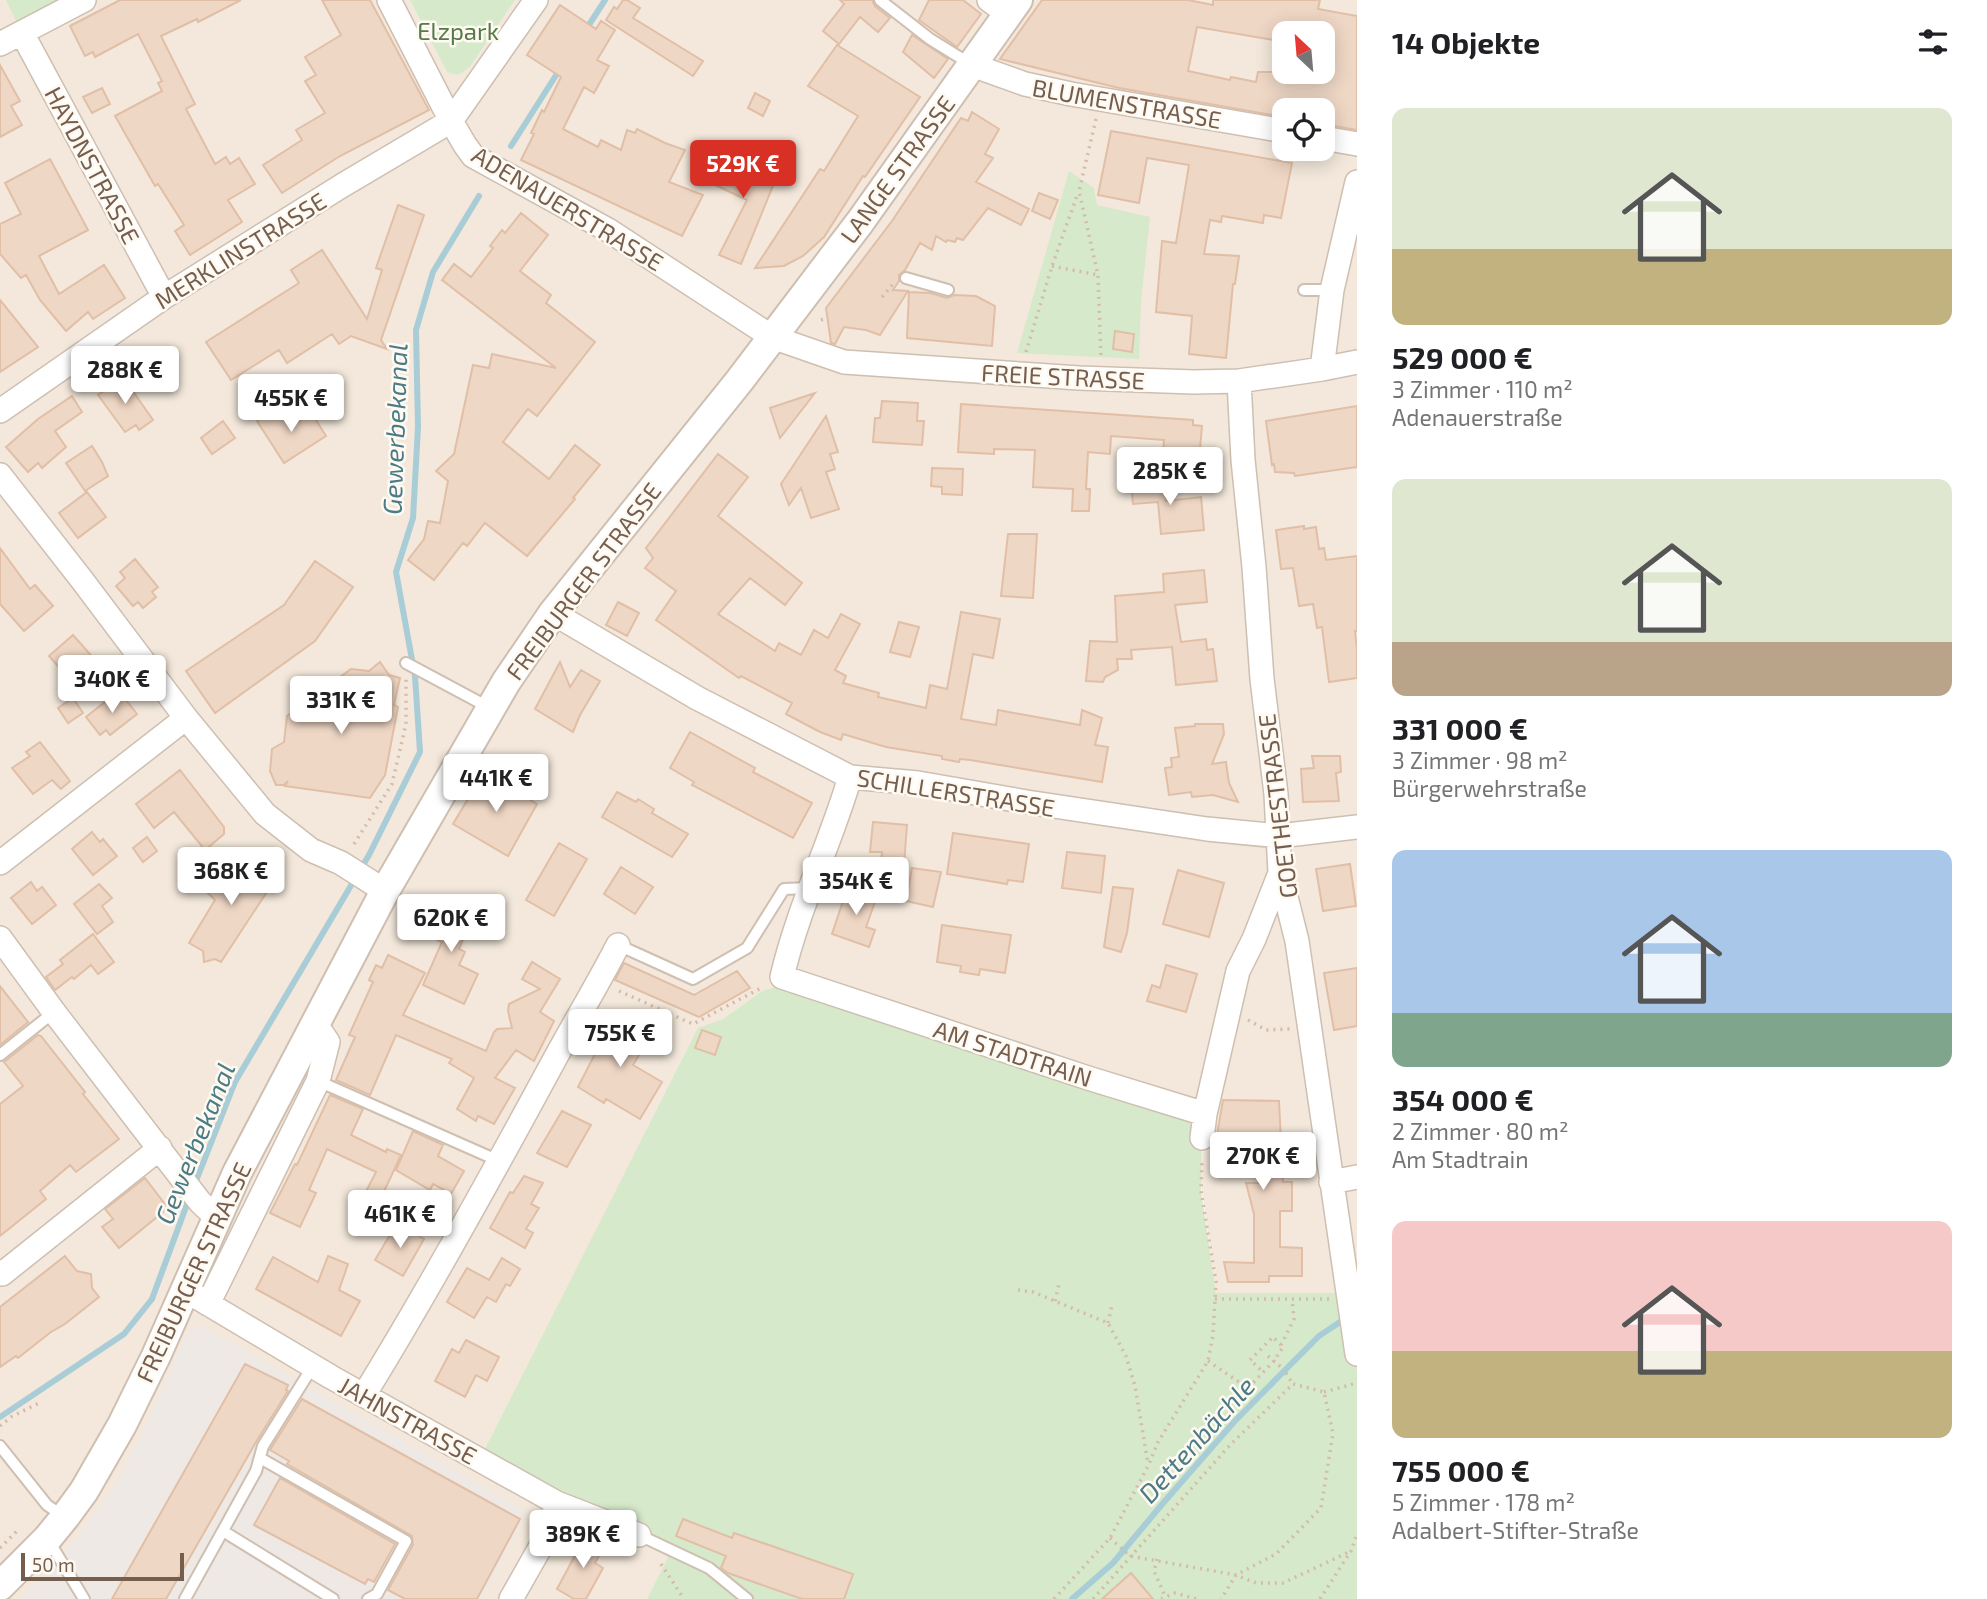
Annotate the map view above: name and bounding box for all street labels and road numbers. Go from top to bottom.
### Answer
street label: BLUMENSTRASSE [1030,72,1224,134]
street label: HAYDNSTRASSE [39,82,147,248]
street label: LANGE STRASSE [834,89,960,249]
street label: ADENAUERSTRASSE [467,139,669,277]
street label: MERKLINSTRASSE [149,186,331,314]
street label: FREIE STRASSE [980,357,1146,395]
street label: FREIBURGER STRASSE [499,477,667,685]
street label: GOETHESTRASSE [1251,712,1303,900]
street label: SCHILLERSTRASSE [855,762,1057,822]
street label: AM STADTRAIN [930,1014,1096,1092]
street label: FREIBURGER STRASSE [129,1157,257,1387]
street label: JAHNSTRASSE [334,1370,482,1470]

